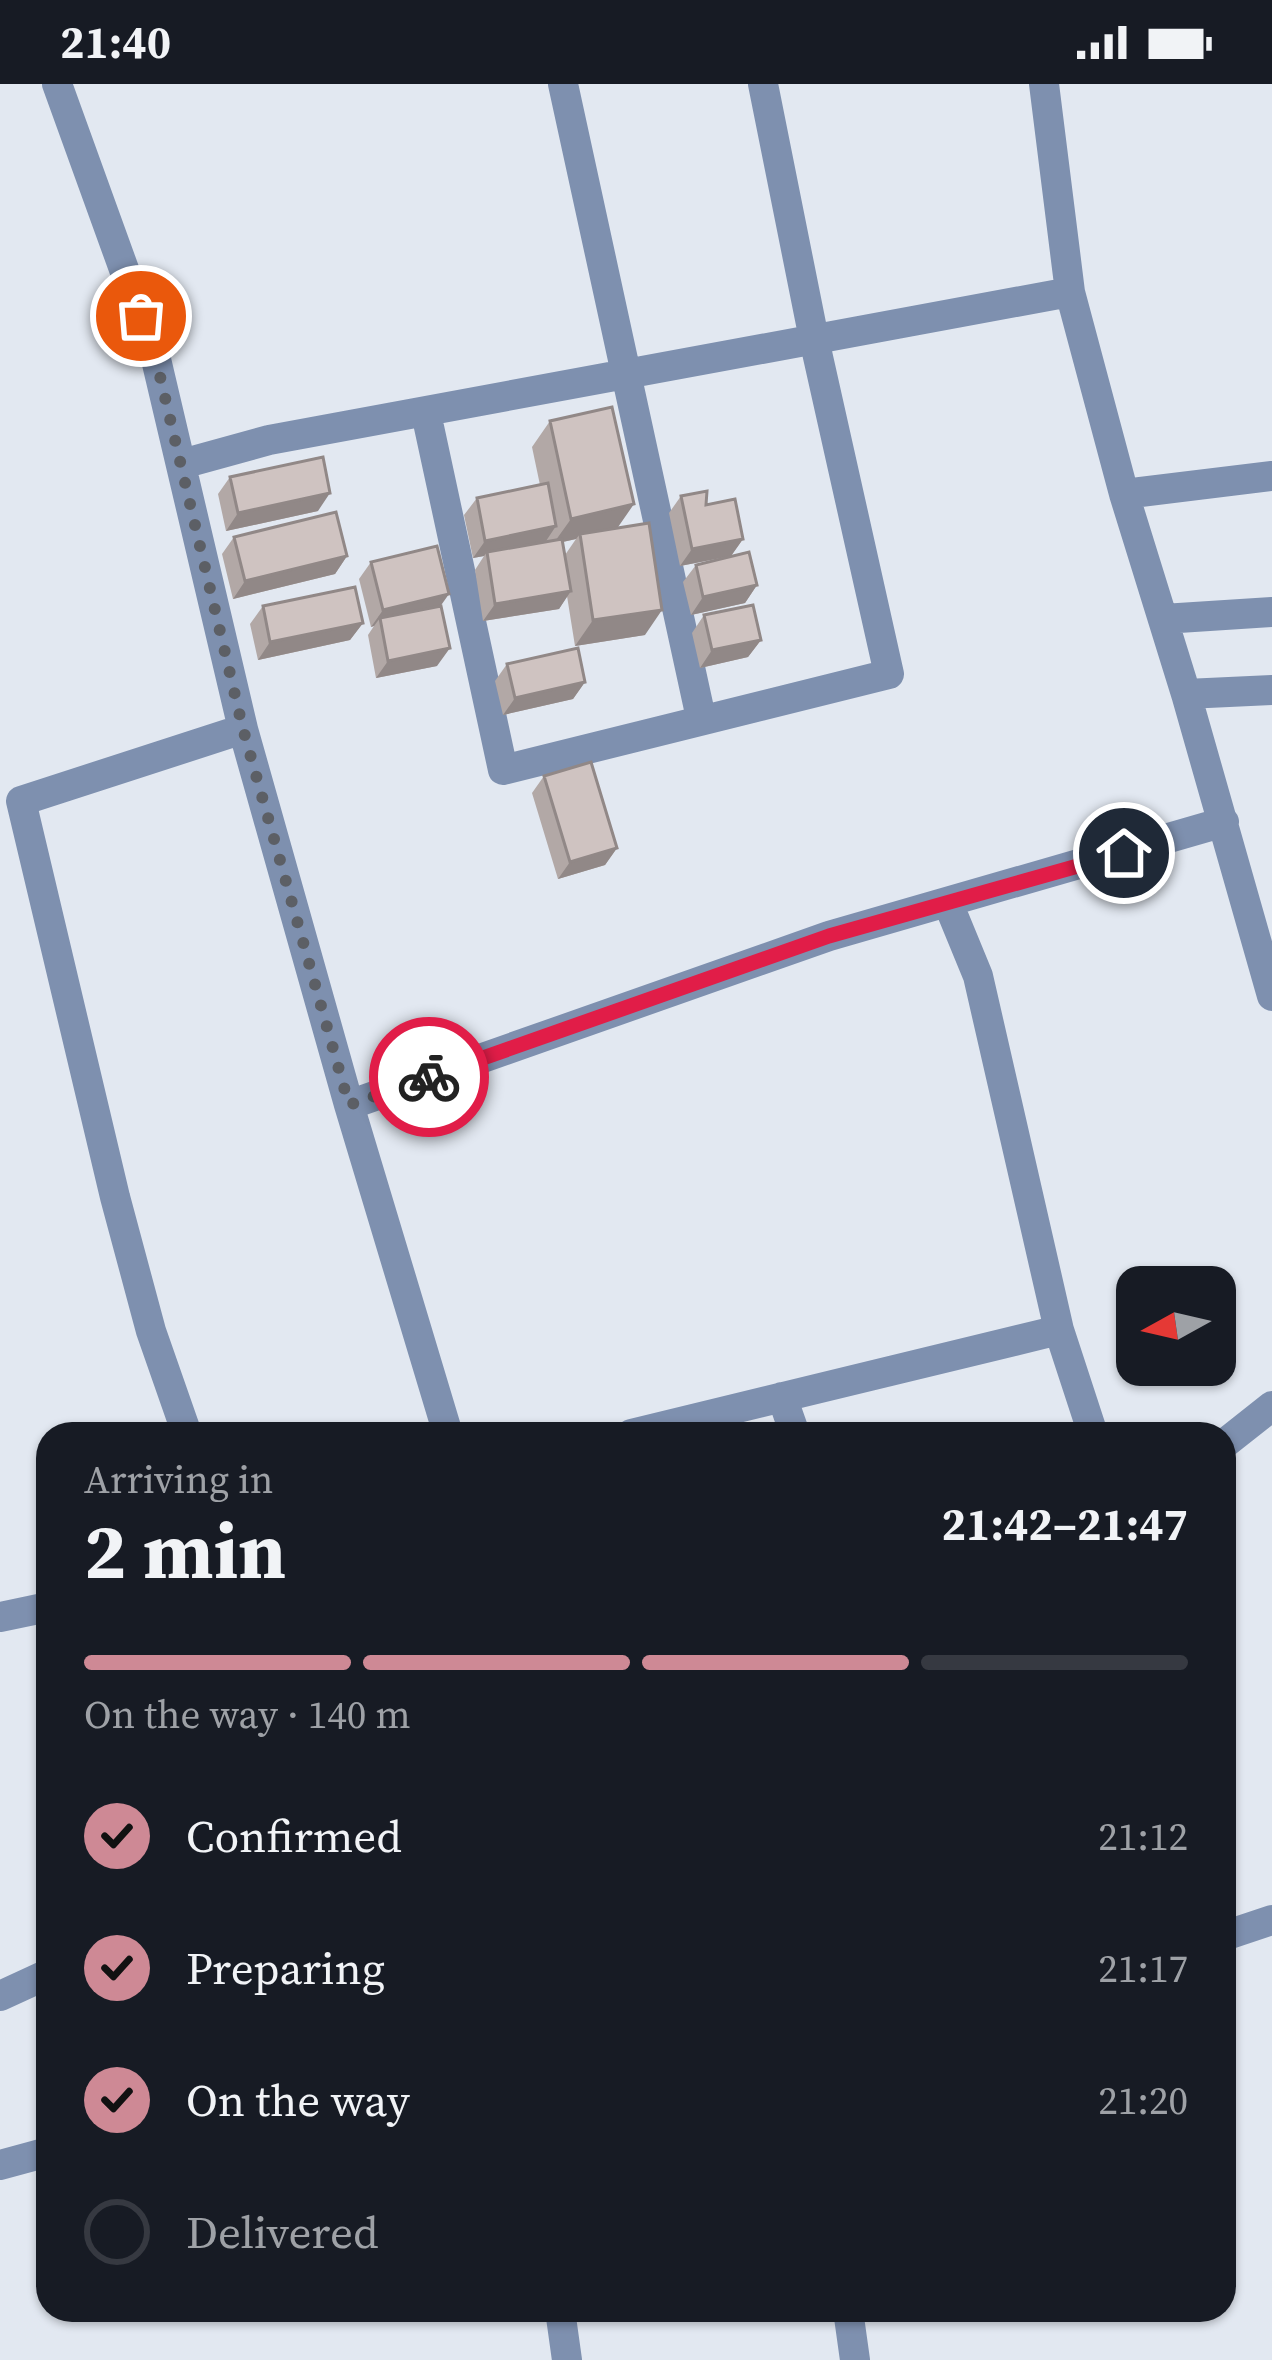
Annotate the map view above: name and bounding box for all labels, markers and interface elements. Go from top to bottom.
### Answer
text: 21:40 [60,11,171,73]
pin [90,265,192,367]
icon: bag [108,283,174,349]
pin [1073,802,1175,904]
icon: home [1091,820,1157,886]
courier [369,1017,489,1137]
icon: bike [396,1044,462,1110]
north arrow [1116,1266,1236,1386]
map controls [1116,1266,1236,1386]
text: Arriving in [84,1453,273,1506]
text: 21:42–21:47 [942,1493,1188,1555]
text: 2 min [84,1497,286,1604]
text: On the way · 140 m [84,1688,411,1741]
icon: check [84,1803,150,1869]
text: Confirmed [186,1805,402,1867]
text: 21:12 [1098,1810,1188,1863]
icon: check [84,1935,150,2001]
text: Preparing [186,1937,385,1999]
text: 21:17 [1098,1942,1188,1995]
icon: check [84,2067,150,2133]
text: On the way [186,2069,410,2131]
text: 21:20 [1098,2074,1188,2127]
text: Delivered [186,2201,378,2263]

